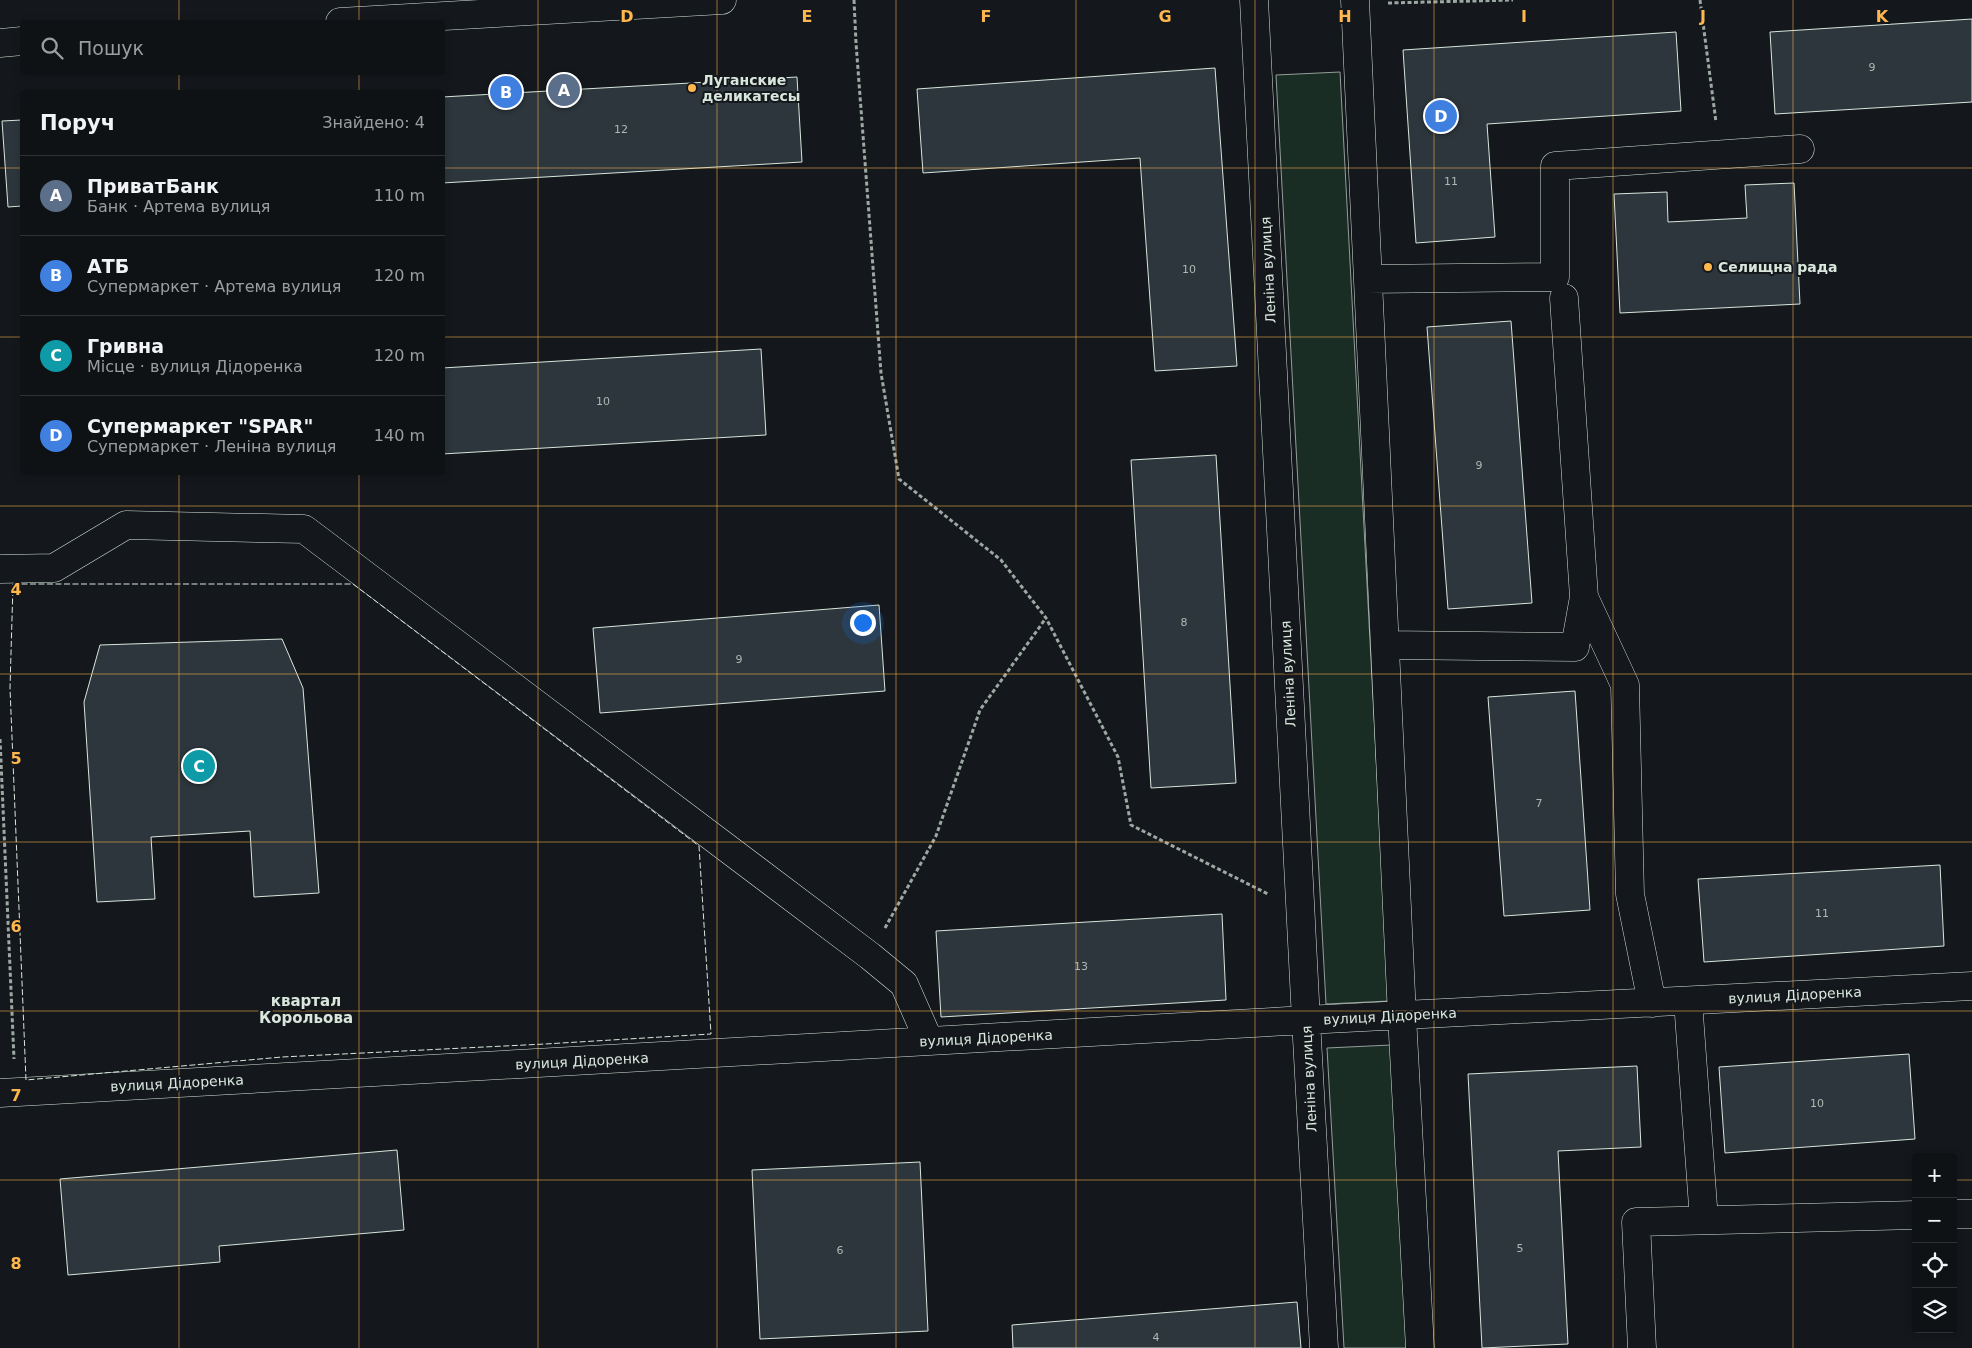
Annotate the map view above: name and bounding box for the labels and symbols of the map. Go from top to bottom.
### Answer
text: D [620,7,634,26]
text: E [802,7,812,26]
text: F [981,7,991,26]
text: G [1158,7,1172,26]
text: H [1338,7,1352,26]
text: I [1521,7,1527,26]
text: J [1699,7,1706,26]
text: K [1876,7,1889,26]
house number: 9 [1869,61,1876,74]
pin: A [548,71,580,109]
place label: Луганские деликатесы [702,72,800,104]
pin: B [490,73,522,111]
marker: Луганские деликатесы [686,82,698,94]
pin: D [1425,97,1457,135]
house number: 12 [614,123,628,136]
house number: 11 [1444,175,1458,188]
street label: Леніна вулиця [1257,216,1279,324]
place label: Селищна рада [1718,259,1838,275]
marker: Селищна рада [1702,261,1714,273]
house number: 10 [1182,263,1196,276]
house number: 10 [596,395,610,408]
house number: 9 [1476,459,1483,472]
text: 4 [10,580,22,599]
your location [850,610,876,636]
house number: 8 [1181,616,1188,629]
street label: Леніна вулиця [1277,620,1299,728]
house number: 9 [736,653,743,666]
pin: C [183,747,215,785]
text: 5 [10,749,22,768]
house number: 7 [1536,797,1543,810]
house number: 11 [1815,907,1829,920]
text: 6 [10,917,22,936]
house number: 13 [1074,960,1088,973]
street label: вулиця Дідоренка [1728,984,1862,1006]
district label: квартал Корольова [259,992,353,1027]
street label: вулиця Дідоренка [1323,1005,1457,1027]
street label: Леніна вулиця [1298,1025,1320,1133]
street label: вулиця Дідоренка [919,1027,1053,1049]
street label: вулиця Дідоренка [515,1050,649,1072]
street label: вулиця Дідоренка [110,1072,244,1094]
text: 7 [10,1086,22,1105]
house number: 10 [1810,1097,1824,1110]
house number: 5 [1517,1242,1524,1255]
house number: 6 [837,1244,844,1257]
text: 8 [10,1254,22,1273]
house number: 4 [1153,1331,1160,1344]

